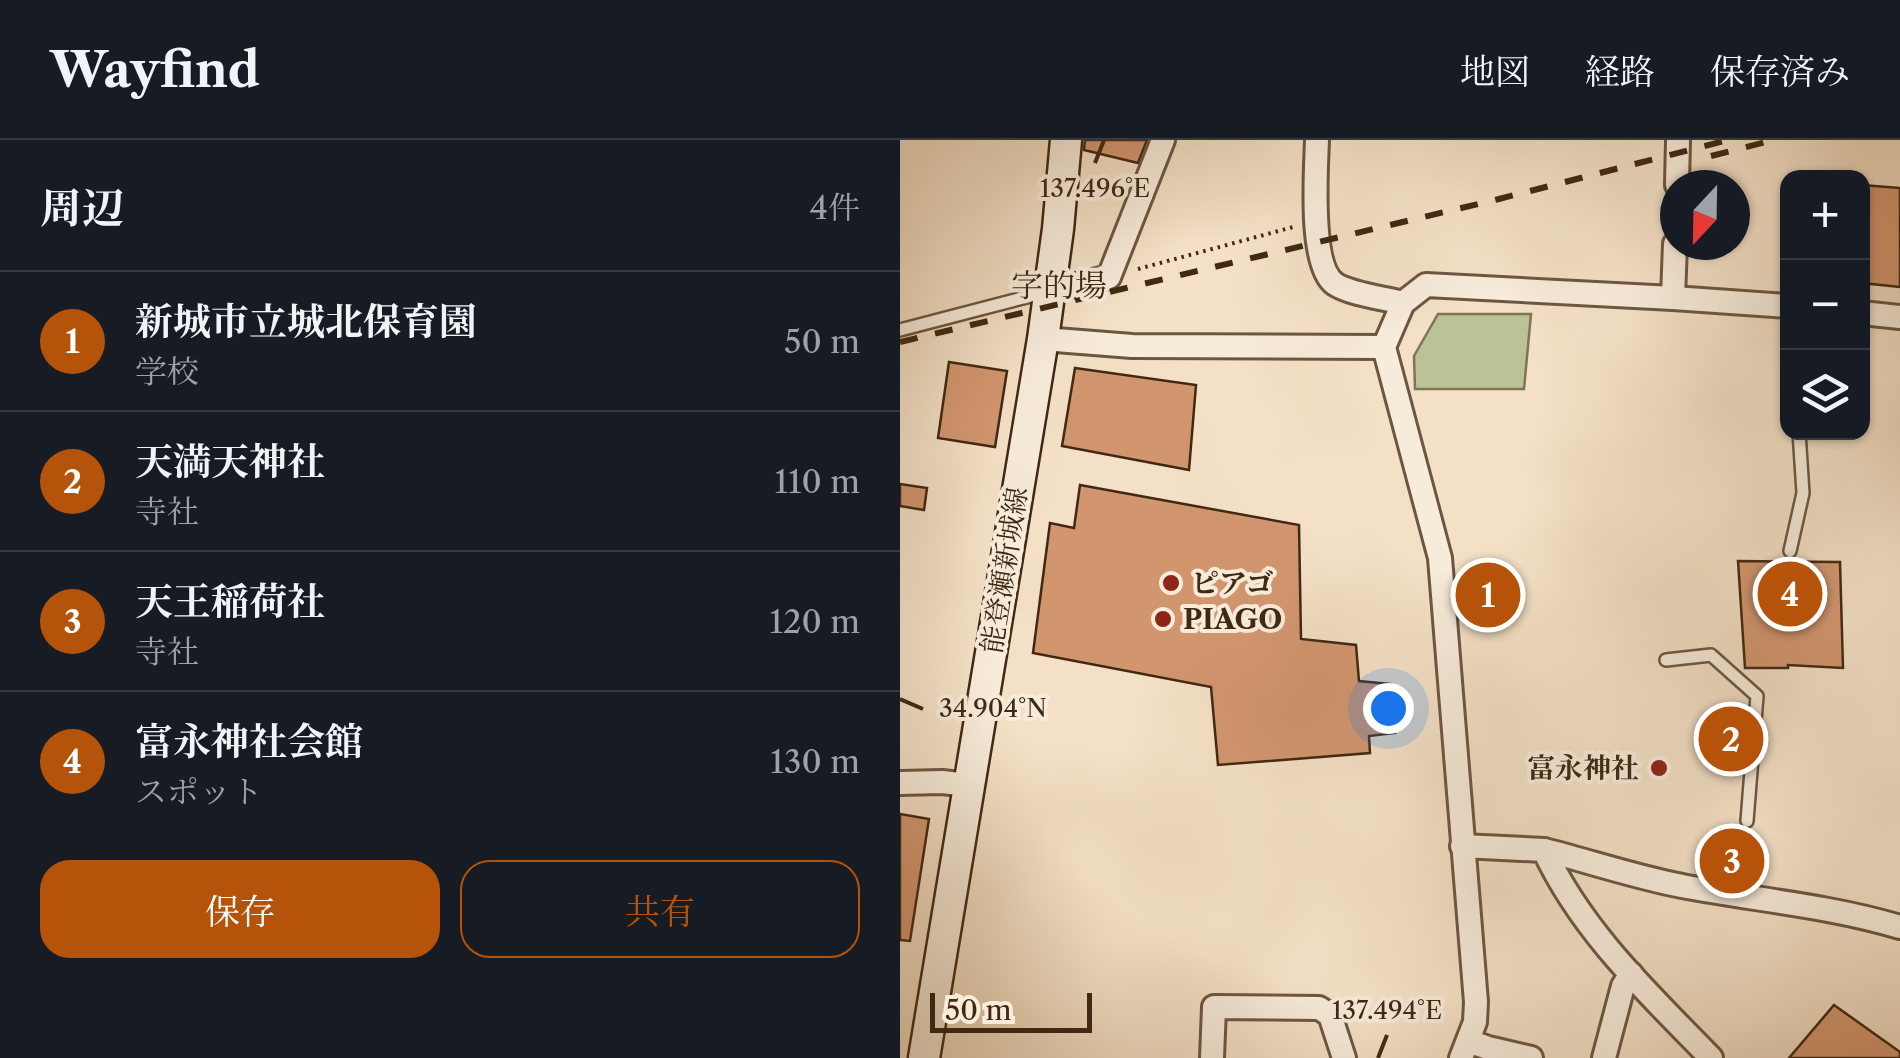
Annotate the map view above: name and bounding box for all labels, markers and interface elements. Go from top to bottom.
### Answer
text: Wayfind [50,40,260,99]
text: 地図 [1460,50,1530,93]
text: 経路 [1585,50,1655,93]
text: 保存済み [1710,50,1850,93]
north arrow [1660,170,1750,260]
map controls [1780,170,1870,440]
button: + [1780,170,1870,260]
text: 137.496°E [1040,173,1150,204]
text: 周辺 [40,182,124,234]
text: 4件 [810,188,860,227]
button: − [1780,260,1870,350]
district label: 字的場 [1011,266,1107,305]
text: 新城市立城北保育園 [135,298,477,345]
text: 1 [65,322,80,361]
text: 50 m [784,322,860,361]
button: layers [1780,350,1870,440]
text: 学校 [135,352,199,391]
text: 天満天神社 [135,438,325,485]
text: 2 [63,462,82,501]
text: 110 m [774,462,860,501]
street label: 能登瀬新城線 [974,484,1034,656]
text: 寺社 [135,492,199,531]
pin: 4 [1758,556,1822,632]
pin: 1 [1456,558,1520,632]
place label: ピアゴ [1191,566,1274,600]
marker: ピアゴ [1160,572,1182,594]
text: 天王稲荷社 [135,578,325,625]
text: 3 [63,602,82,641]
text: 120 m [770,602,860,641]
place label: PIAGO [1183,602,1282,636]
marker: PIAGO [1152,608,1174,630]
text: 寺社 [135,632,199,671]
your location [1363,683,1414,734]
text: 34.904°N [939,693,1047,724]
pin: 2 [1698,702,1764,776]
text: 富永神社会館 [135,718,363,765]
text: 4 [63,742,82,781]
text: 130 m [770,742,860,781]
place label: 富永神社 [1527,751,1639,785]
marker: 富永神社 [1648,757,1670,779]
text: スポット [135,772,263,811]
pin: 3 [1700,824,1764,898]
button: 保存 [40,860,440,958]
button: 共有 [460,860,860,958]
scale bar [930,988,1092,1032]
text: 50 m [945,993,1012,1027]
text: 137.494°E [1332,995,1442,1026]

